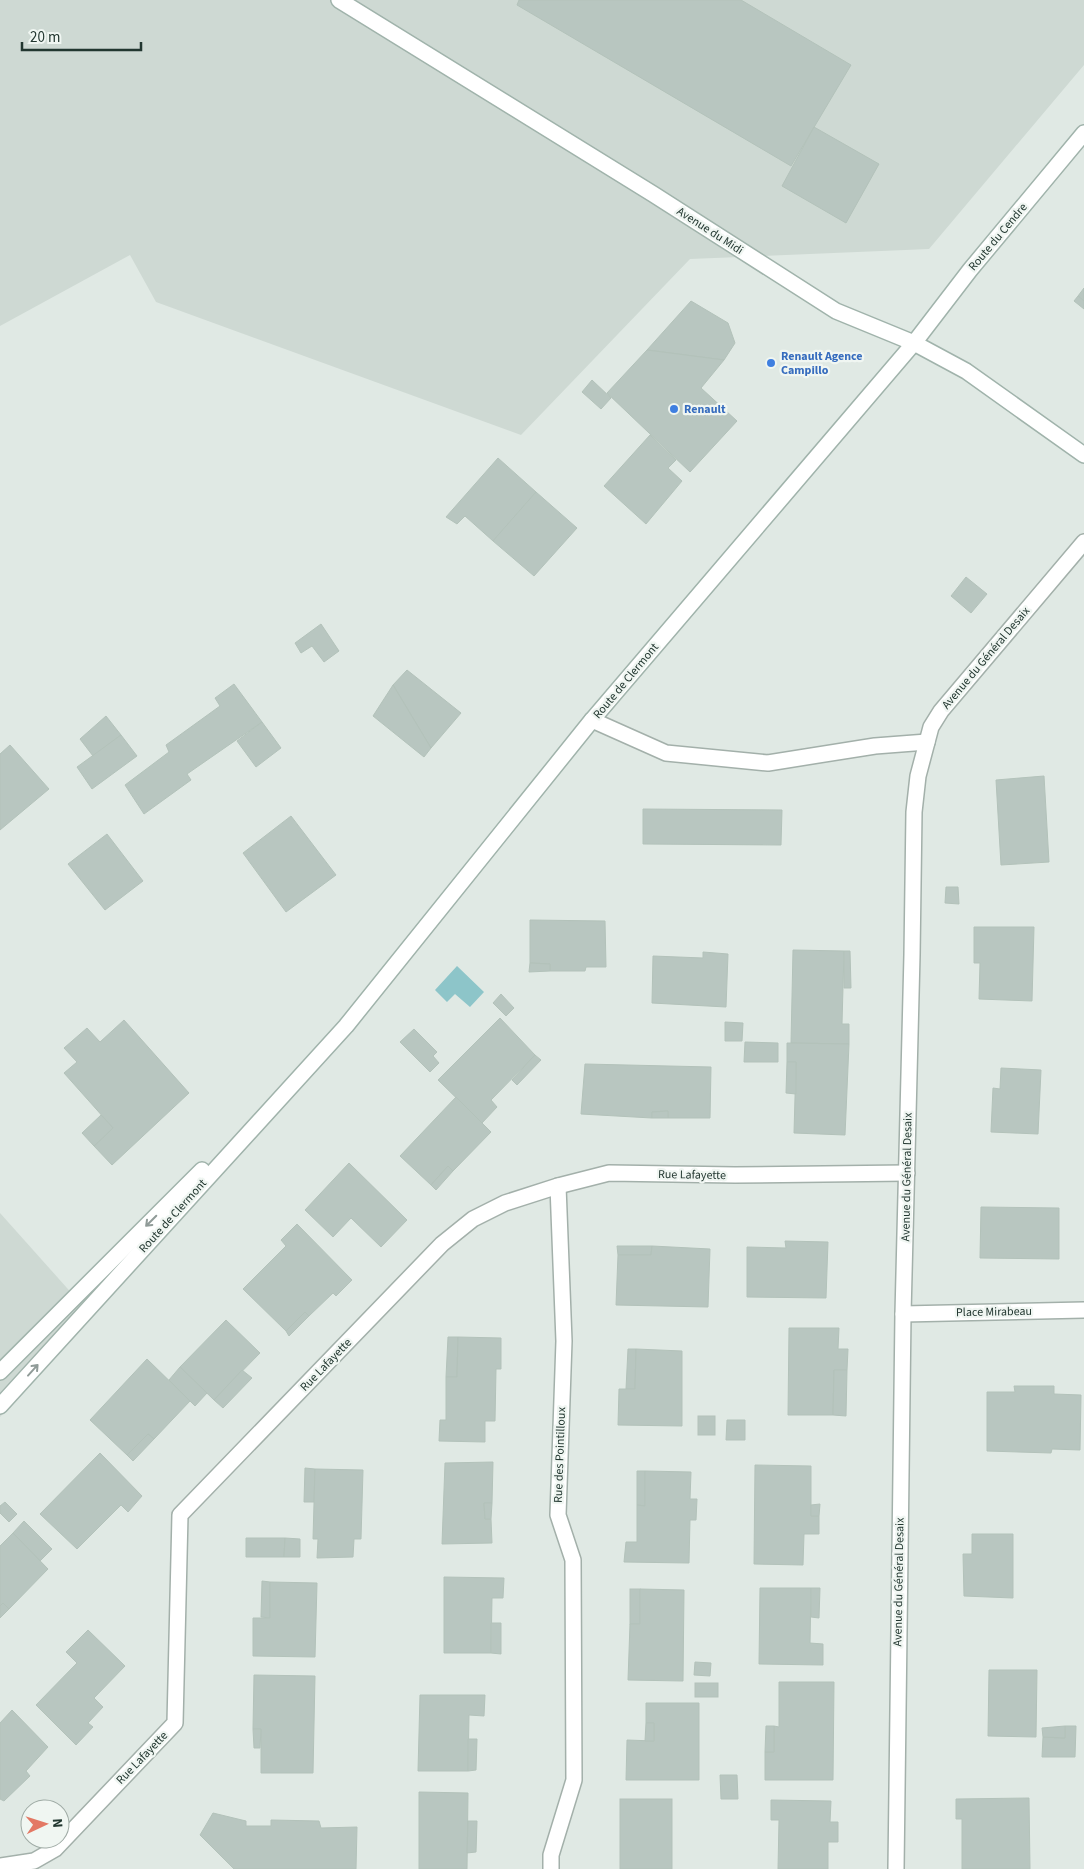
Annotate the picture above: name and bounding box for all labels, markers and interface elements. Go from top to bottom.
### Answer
scale bar [22,20,141,52]
text: 20 m [30,27,60,48]
street label: Route du Cendre [965,199,1031,274]
street label: Avenue du Midi [673,203,747,259]
place label: Renault Agence Campillo [781,348,863,379]
marker: Renault Agence Campillo [765,357,777,369]
place label: Renault [684,401,726,418]
marker: Renault [668,403,680,415]
street label: Avenue du Général Desaix [938,603,1034,713]
street label: Route de Clermont [589,639,663,723]
street label: Avenue du Général Desaix [897,1112,917,1242]
street label: Rue Lafayette [658,1166,726,1184]
street label: Route de Clermont [135,1175,211,1257]
one-way arrow [145,1215,157,1227]
street label: Place Mirabeau [956,1303,1032,1321]
street label: Rue Lafayette [296,1335,356,1395]
one-way arrow [27,1363,39,1376]
street label: Rue des Pointilloux [550,1406,570,1503]
street label: Avenue du Général Desaix [889,1517,909,1647]
street label: Rue Lafayette [112,1728,172,1788]
north arrow [20,1799,70,1849]
text: N [47,1818,67,1829]

